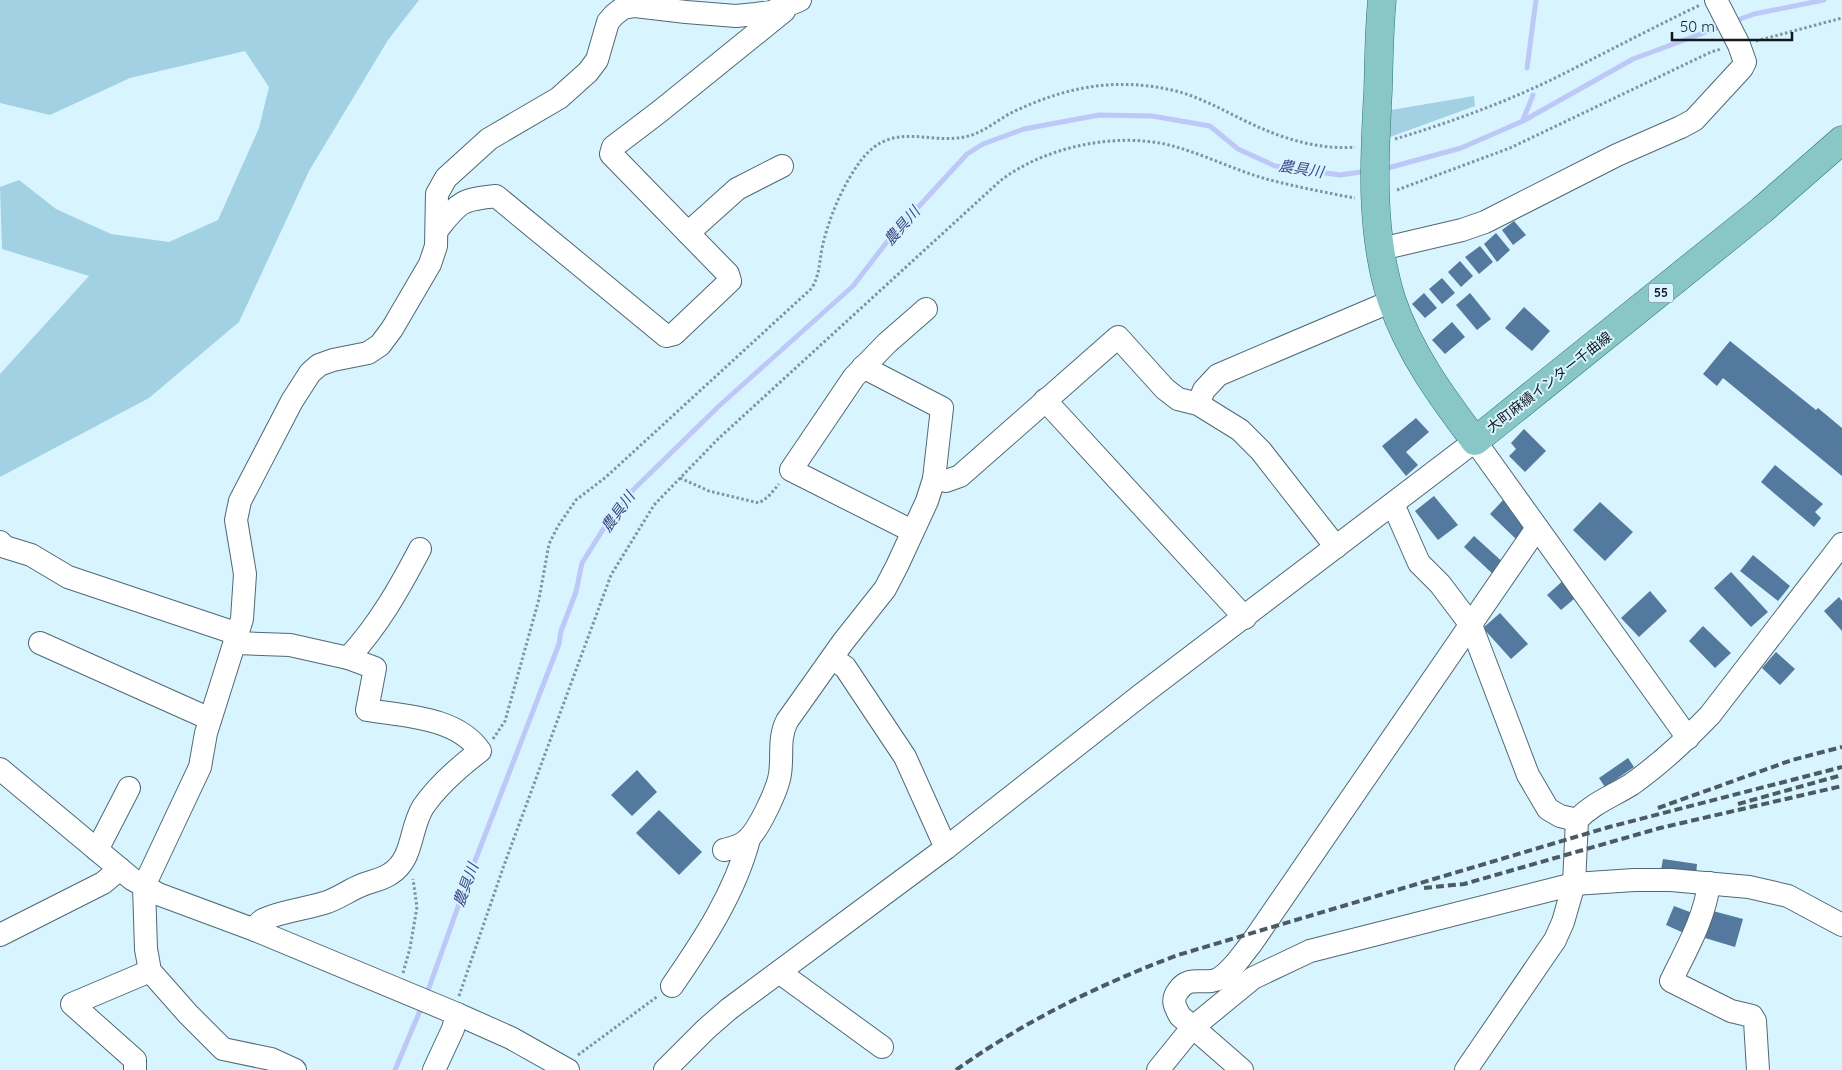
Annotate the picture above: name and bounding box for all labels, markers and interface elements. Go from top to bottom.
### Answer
scale bar [1672,10,1792,42]
text: 50 m [1680,17,1715,36]
water label: 農具川 [1277,156,1327,182]
water label: 農具川 [880,201,925,249]
road number: 55 [1648,284,1674,302]
street label: 大町麻績インター千曲線 [1483,328,1615,436]
water label: 農具川 [597,486,640,535]
water label: 農具川 [449,859,483,909]

